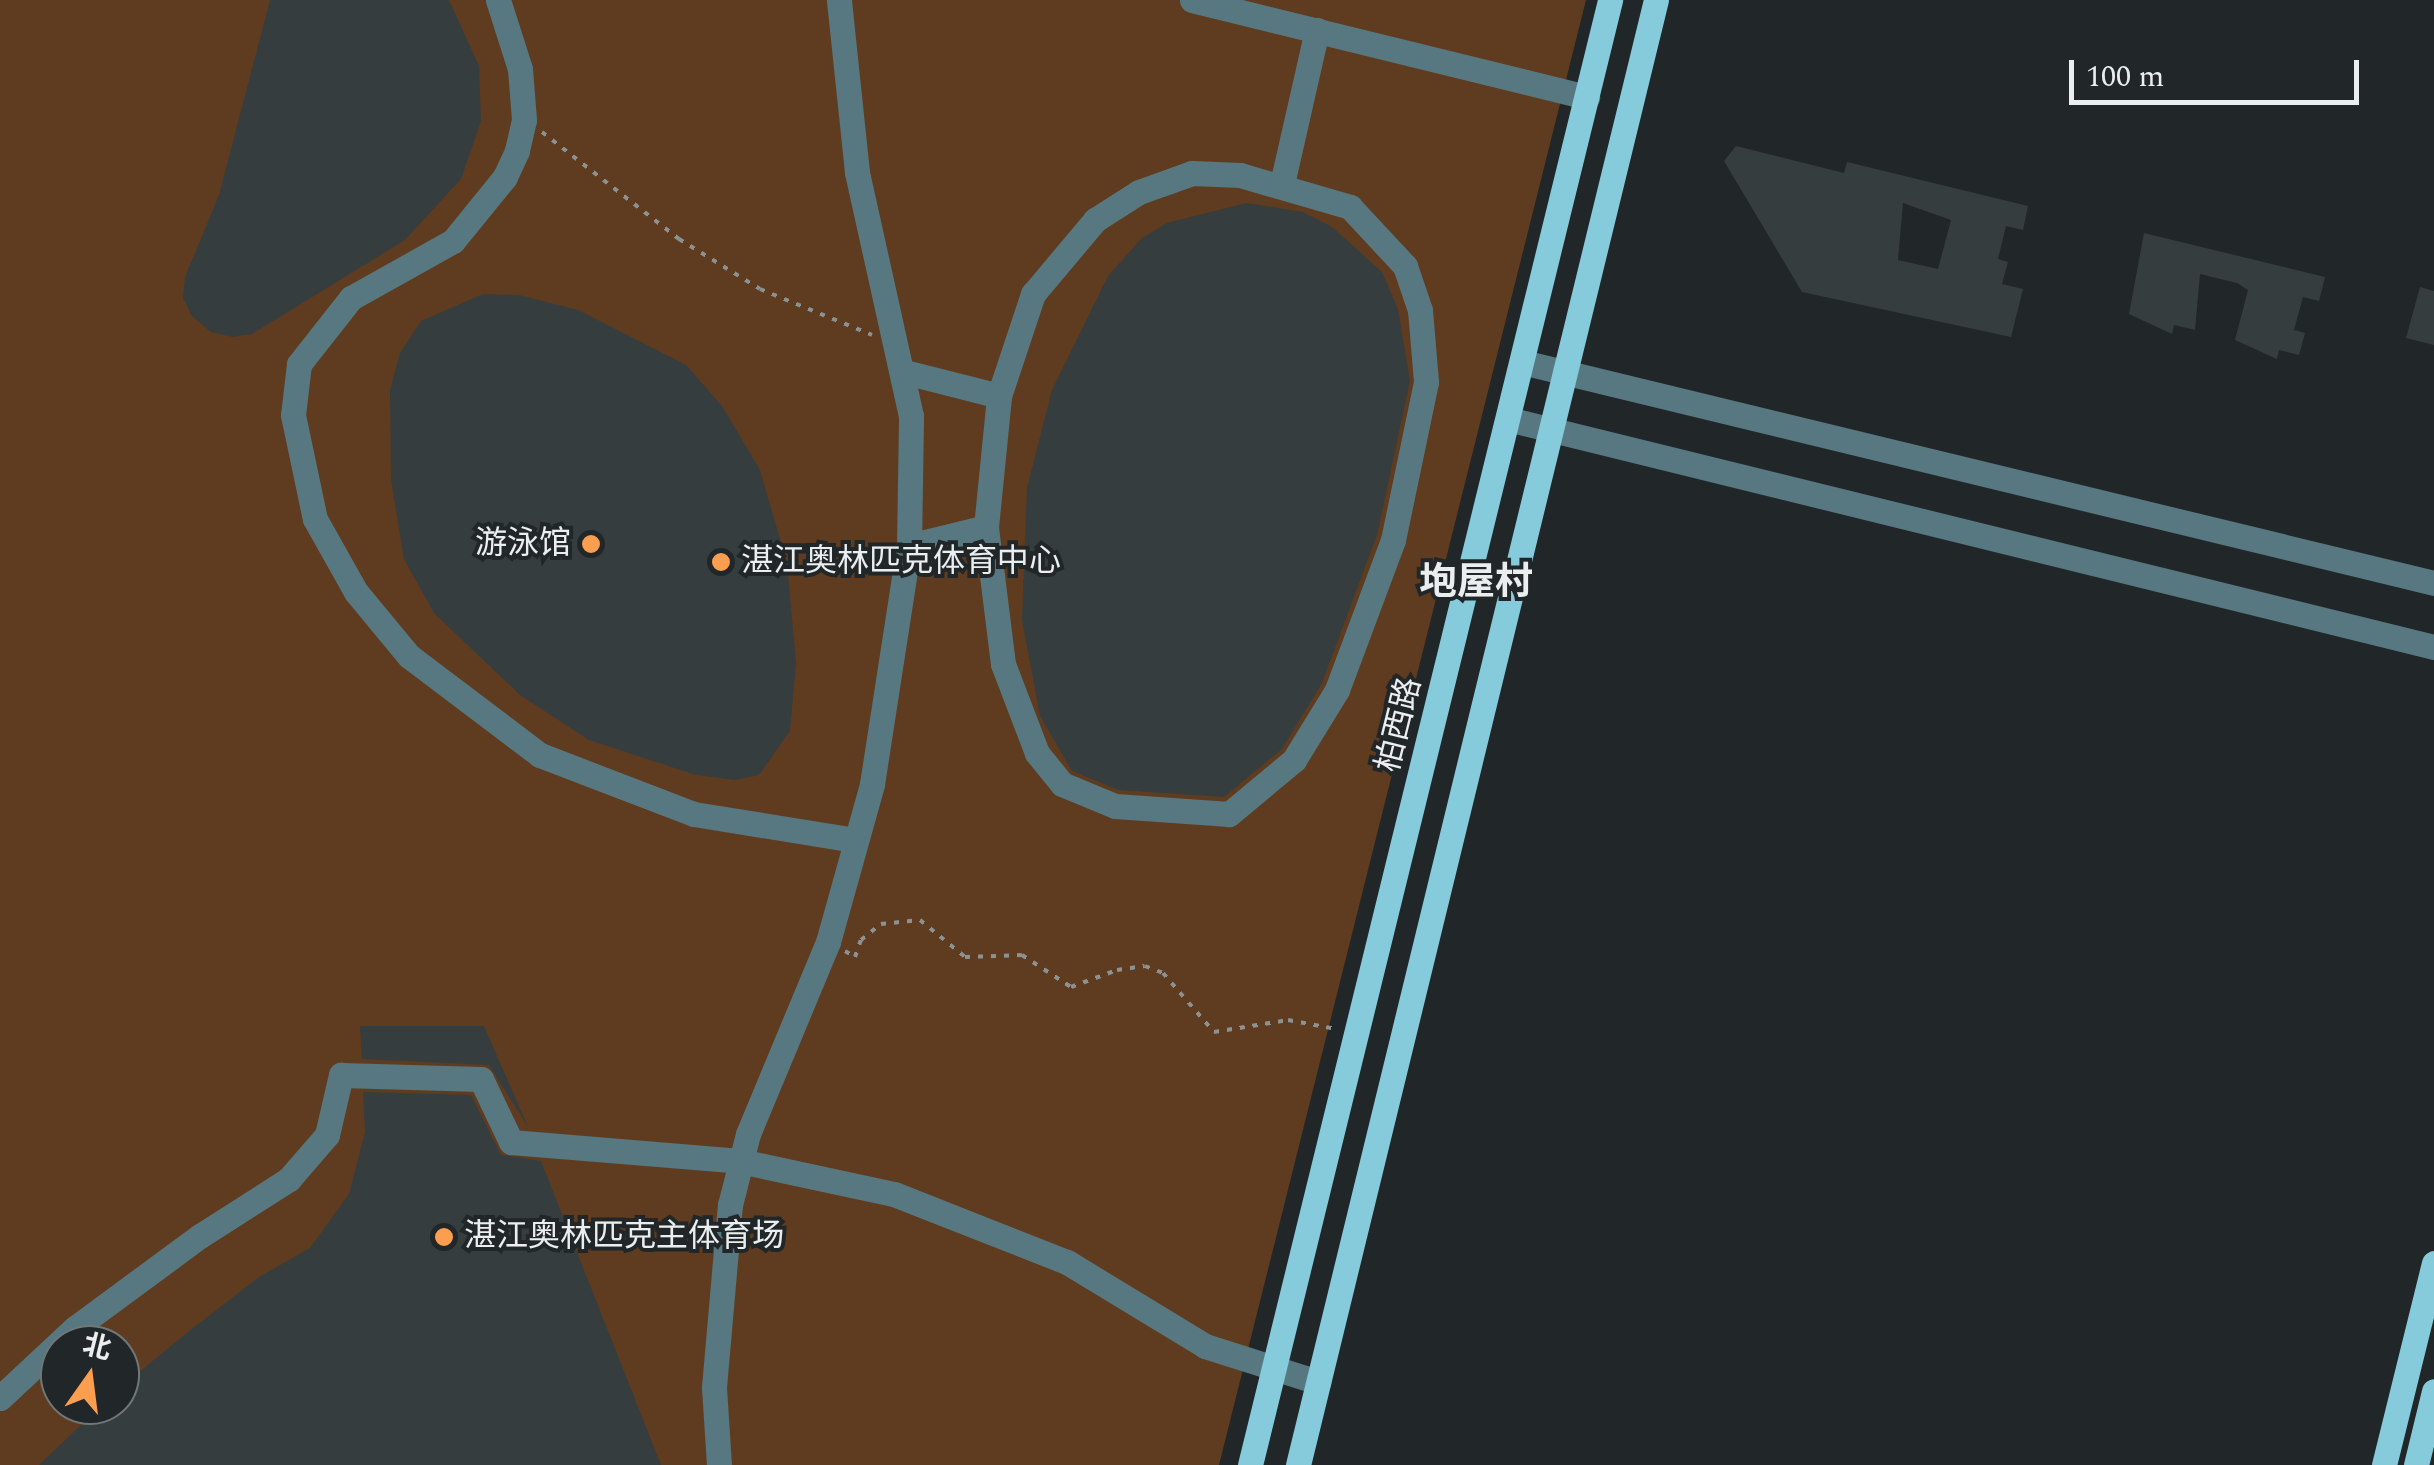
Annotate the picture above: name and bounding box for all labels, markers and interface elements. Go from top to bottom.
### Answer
scale bar [2074,40,2364,102]
text: 100 m [2086,54,2164,100]
place label: 游泳馆 [475,525,571,563]
marker: 游泳馆 [580,533,602,555]
place label: 湛江奥林匹克体育中心 [741,543,1061,581]
marker: 湛江奥林匹克体育中心 [710,551,732,573]
district label: 垉屋村 [1419,561,1533,607]
street label: 柏西路 [1370,674,1430,776]
place label: 湛江奥林匹克主体育场 [464,1218,784,1256]
marker: 湛江奥林匹克主体育场 [433,1226,455,1248]
text: 北 [78,1323,116,1372]
north arrow [40,1325,140,1425]

